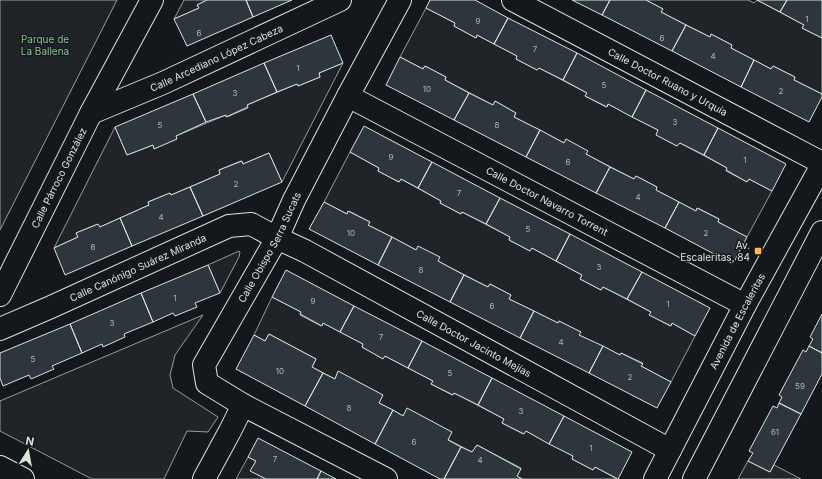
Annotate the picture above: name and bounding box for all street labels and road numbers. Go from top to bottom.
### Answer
street label: Calle Arcediano López Cabeza [148,22,285,94]
street label: Calle Doctor Ruano y Urquía [606,45,730,118]
street label: Calle Párroco González [28,126,89,230]
street label: Calle Doctor Navarro Torrent [484,164,611,238]
street label: Calle Obispo Serra Sucats [235,190,303,305]
street label: Calle Canónigo Suárez Miranda [68,231,208,304]
street label: Avenida de Escaleritas [707,271,767,371]
street label: Calle Doctor Jacinto Mejías [414,307,534,379]

